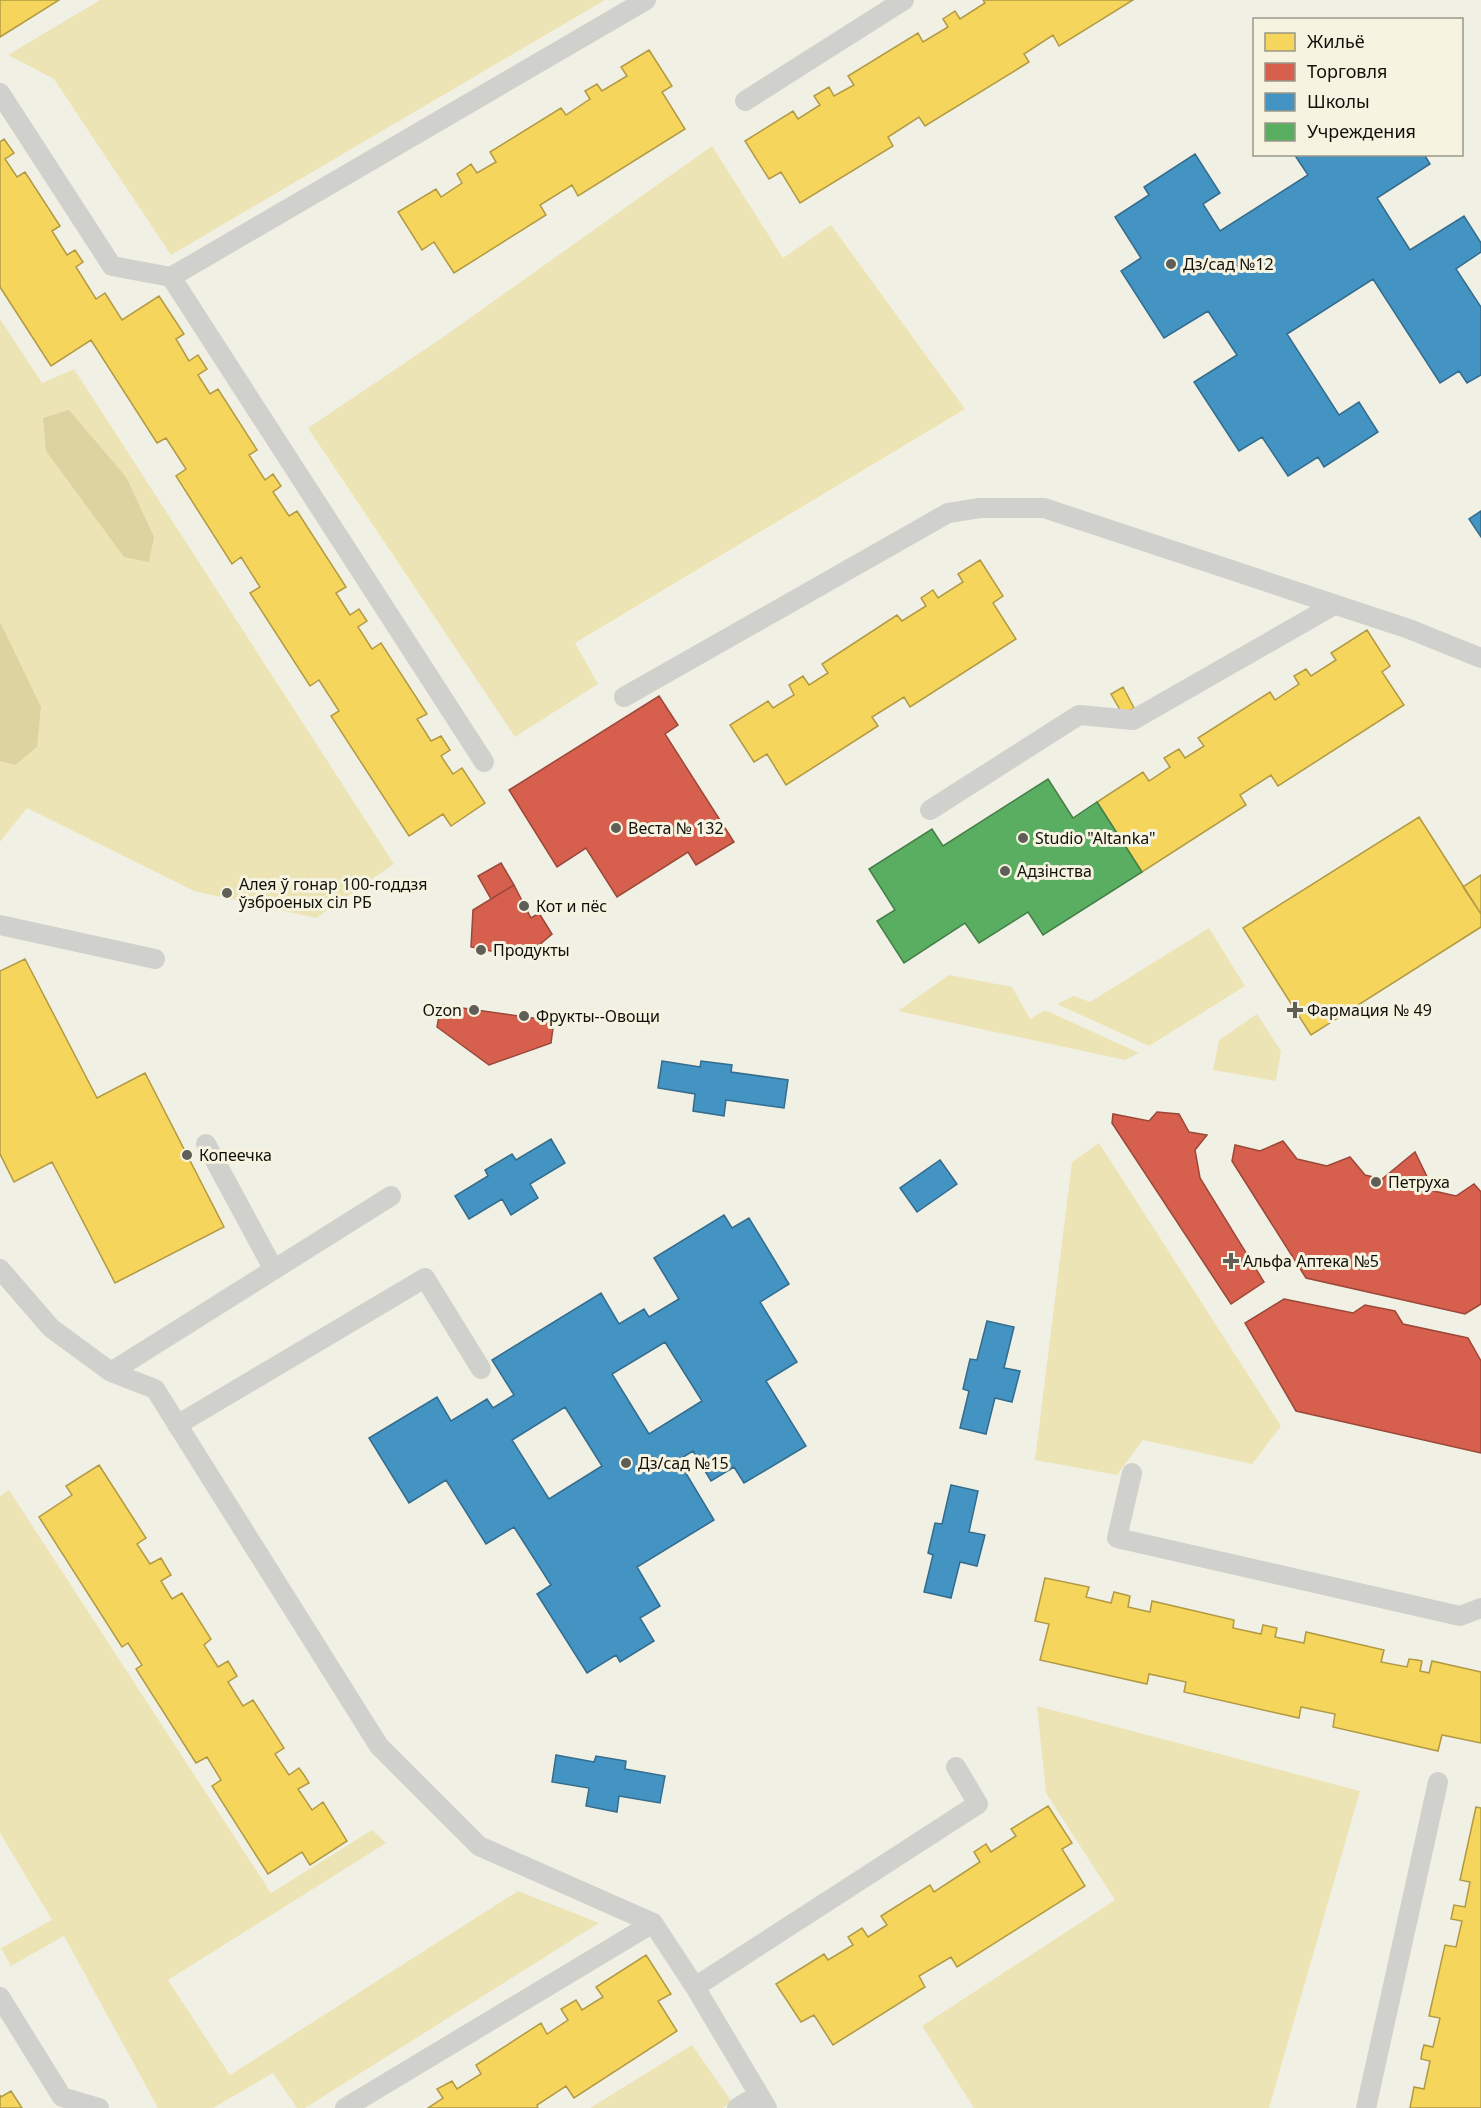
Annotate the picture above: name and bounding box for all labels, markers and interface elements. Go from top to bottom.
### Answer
legend [1253,18,1463,156]
text: Жильё [1307,29,1365,53]
text: Торговля [1307,59,1387,83]
text: Школы [1307,89,1370,113]
text: Учреждения [1307,119,1416,143]
place label: Дз/сад №12 [1183,253,1274,275]
marker: Дз/сад №12 [1164,257,1178,271]
place label: Веста № 132 [628,817,724,839]
marker: Веста № 132 [609,821,623,835]
place label: Studio "Altanka" [1035,827,1156,849]
marker: Studio "Altanka" [1016,831,1030,845]
place label: Адзінства [1017,860,1092,882]
marker: Адзінства [998,864,1012,878]
place label: Алея ў гонар 100-годдзя ўзброеных сіл РБ [239,873,428,913]
marker: Алея ў гонар 100-годдзя ўзброеных сіл РБ [220,886,234,900]
place label: Кот и пёс [536,895,607,917]
marker: Кот и пёс [517,899,531,913]
place label: Продукты [493,939,570,961]
marker: Продукты [474,943,488,957]
place label: Ozon [422,999,462,1021]
place label: Фармация № 49 [1307,999,1432,1021]
marker: Ozon [467,1003,481,1017]
marker: Фармация № 49 [1288,1003,1302,1017]
place label: Фрукты--Овощи [536,1005,660,1027]
marker: Фрукты--Овощи [517,1009,531,1023]
place label: Копеечка [199,1144,272,1166]
marker: Копеечка [180,1148,194,1162]
place label: Петруха [1388,1171,1450,1193]
marker: Петруха [1369,1175,1383,1189]
place label: Альфа Аптека №5 [1243,1250,1379,1272]
marker: Альфа Аптека №5 [1224,1254,1238,1268]
place label: Дз/сад №15 [638,1452,729,1474]
marker: Дз/сад №15 [619,1456,633,1470]

